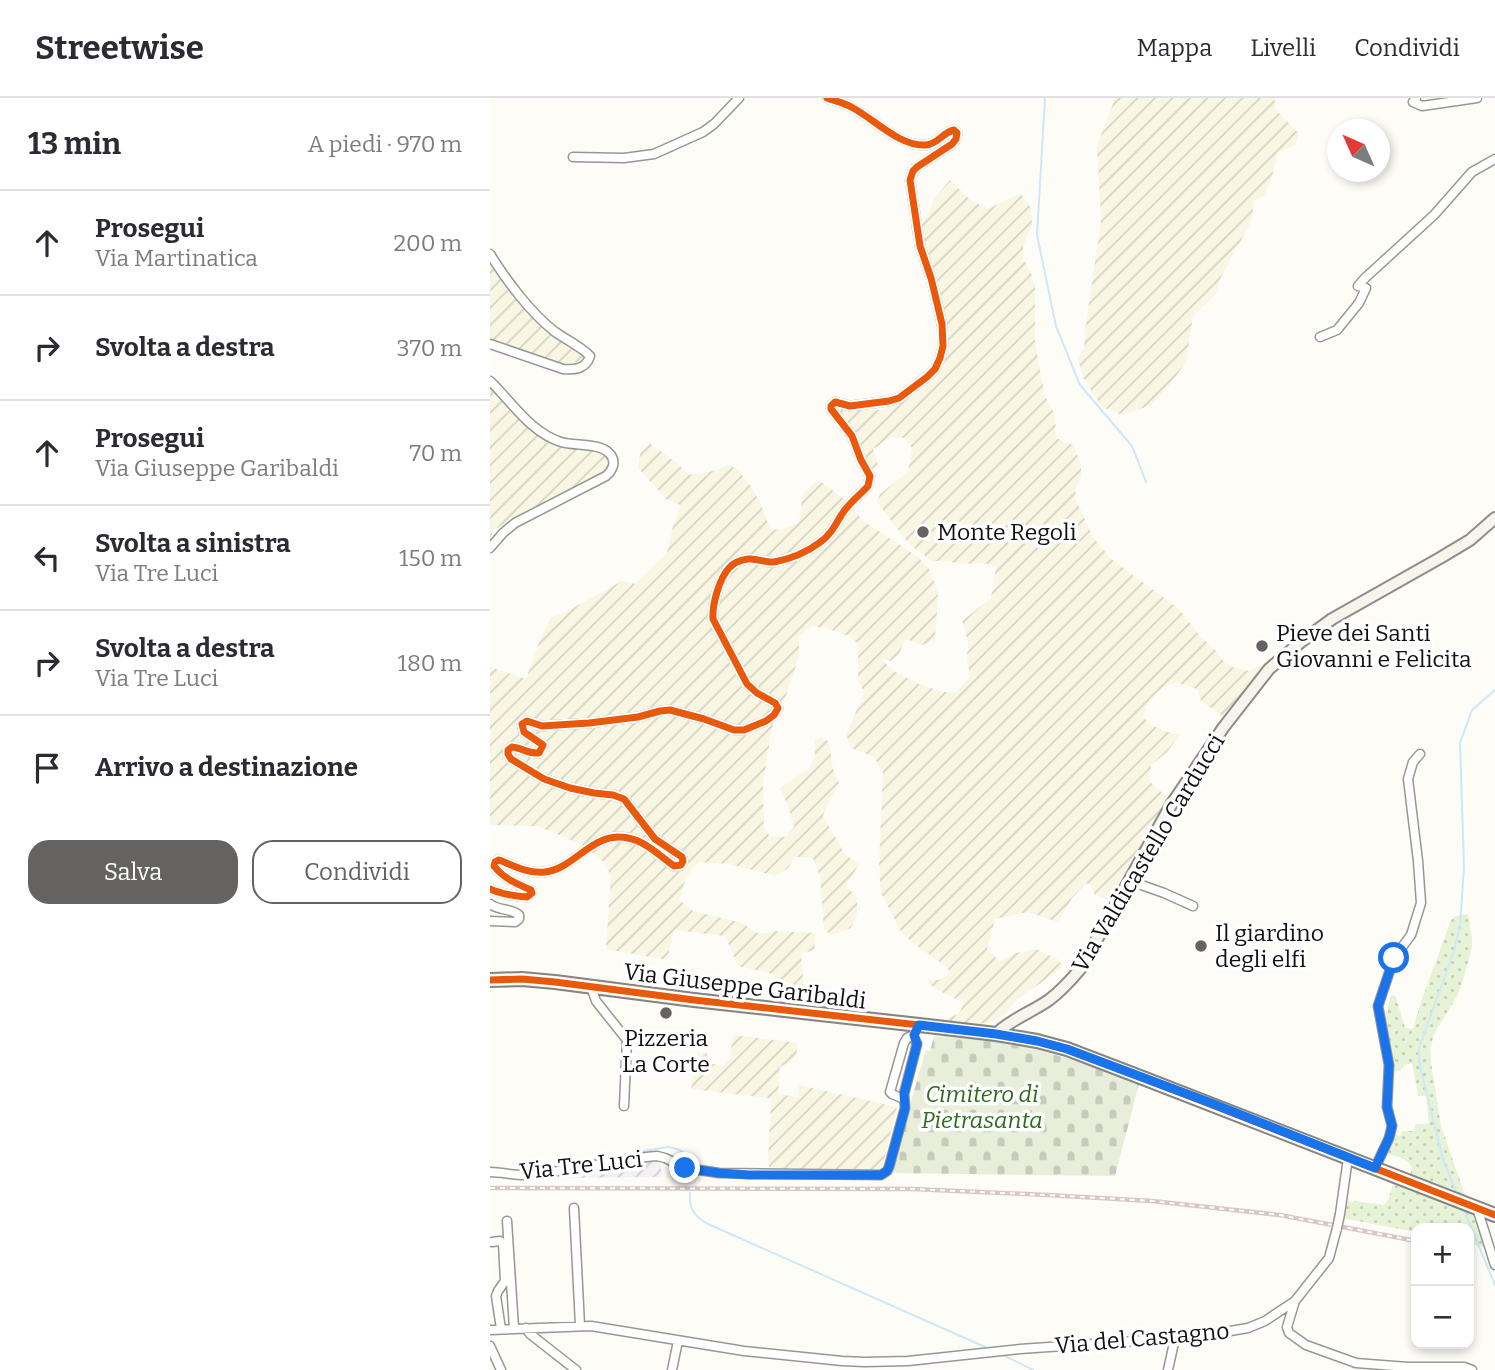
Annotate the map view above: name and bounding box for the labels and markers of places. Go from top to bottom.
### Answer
place label: Monte Regoli [937,518,1077,546]
marker: Monte Regoli [915,524,931,540]
place label: Pieve dei Santi Giovanni e Felicita [1276,619,1472,673]
marker: Pieve dei Santi Giovanni e Felicita [1254,638,1270,654]
place label: Il giardino degli elfi [1215,919,1324,973]
marker: Il giardino degli elfi [1193,938,1209,954]
marker: Pizzeria La Corte [658,1005,674,1021]
place label: Pizzeria La Corte [622,1024,710,1078]

